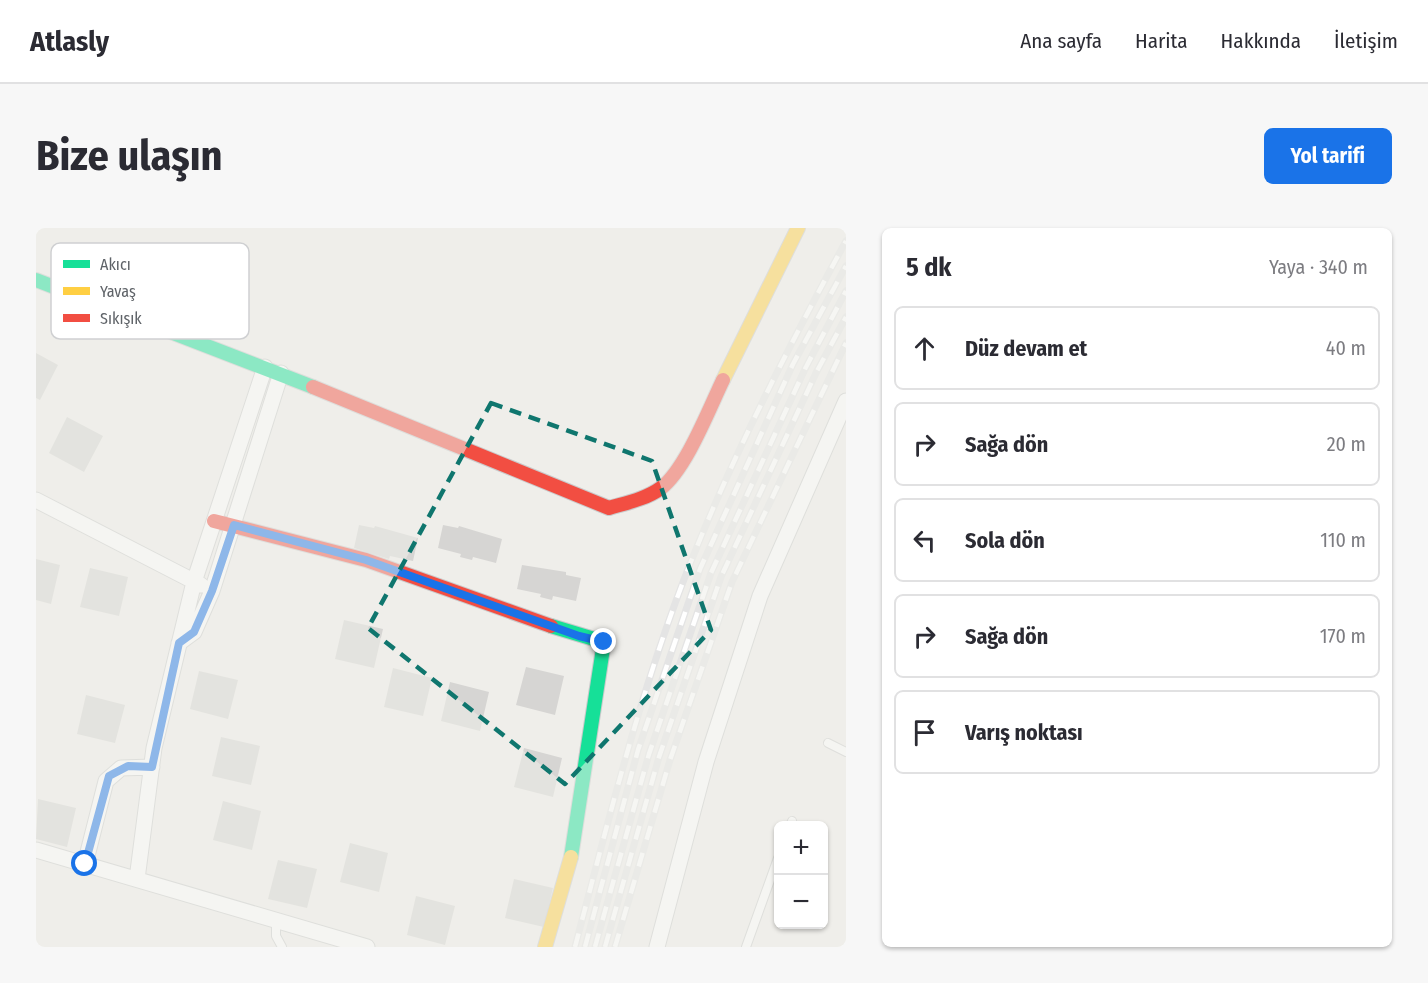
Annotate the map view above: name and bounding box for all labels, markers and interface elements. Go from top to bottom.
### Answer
text: Atlasly [30,25,109,58]
text: Ana sayfa [1020,28,1102,54]
text: Harita [1135,28,1188,54]
text: Hakkında [1221,28,1301,54]
text: İletişim [1334,28,1398,54]
button: Yol tarifi [1264,128,1392,184]
text: Bize ulaşın [36,131,223,181]
legend [51,243,249,339]
text: 5 dk [906,252,952,283]
text: Akıcı [100,255,131,274]
text: Yaya · 340 m [1269,255,1368,279]
text: Yavaş [100,282,136,301]
text: Sıkışık [100,309,142,328]
icon: ahead [908,332,941,365]
text: Düz devam et [965,335,1087,362]
text: 40 m [1326,336,1366,360]
icon: right [908,428,941,461]
text: Sağa dön [965,431,1048,458]
text: 20 m [1327,432,1366,456]
icon: left [908,524,941,557]
text: Sola dön [965,527,1045,554]
text: 110 m [1320,528,1366,552]
icon: right [908,620,941,653]
text: Sağa dön [965,623,1048,650]
text: 170 m [1320,624,1366,648]
route end [590,628,616,654]
icon: arrive [908,716,941,749]
text: Varış noktası [965,719,1083,746]
map controls [774,821,828,929]
button: + [774,821,828,875]
route start [71,850,97,876]
button: − [774,875,828,929]

